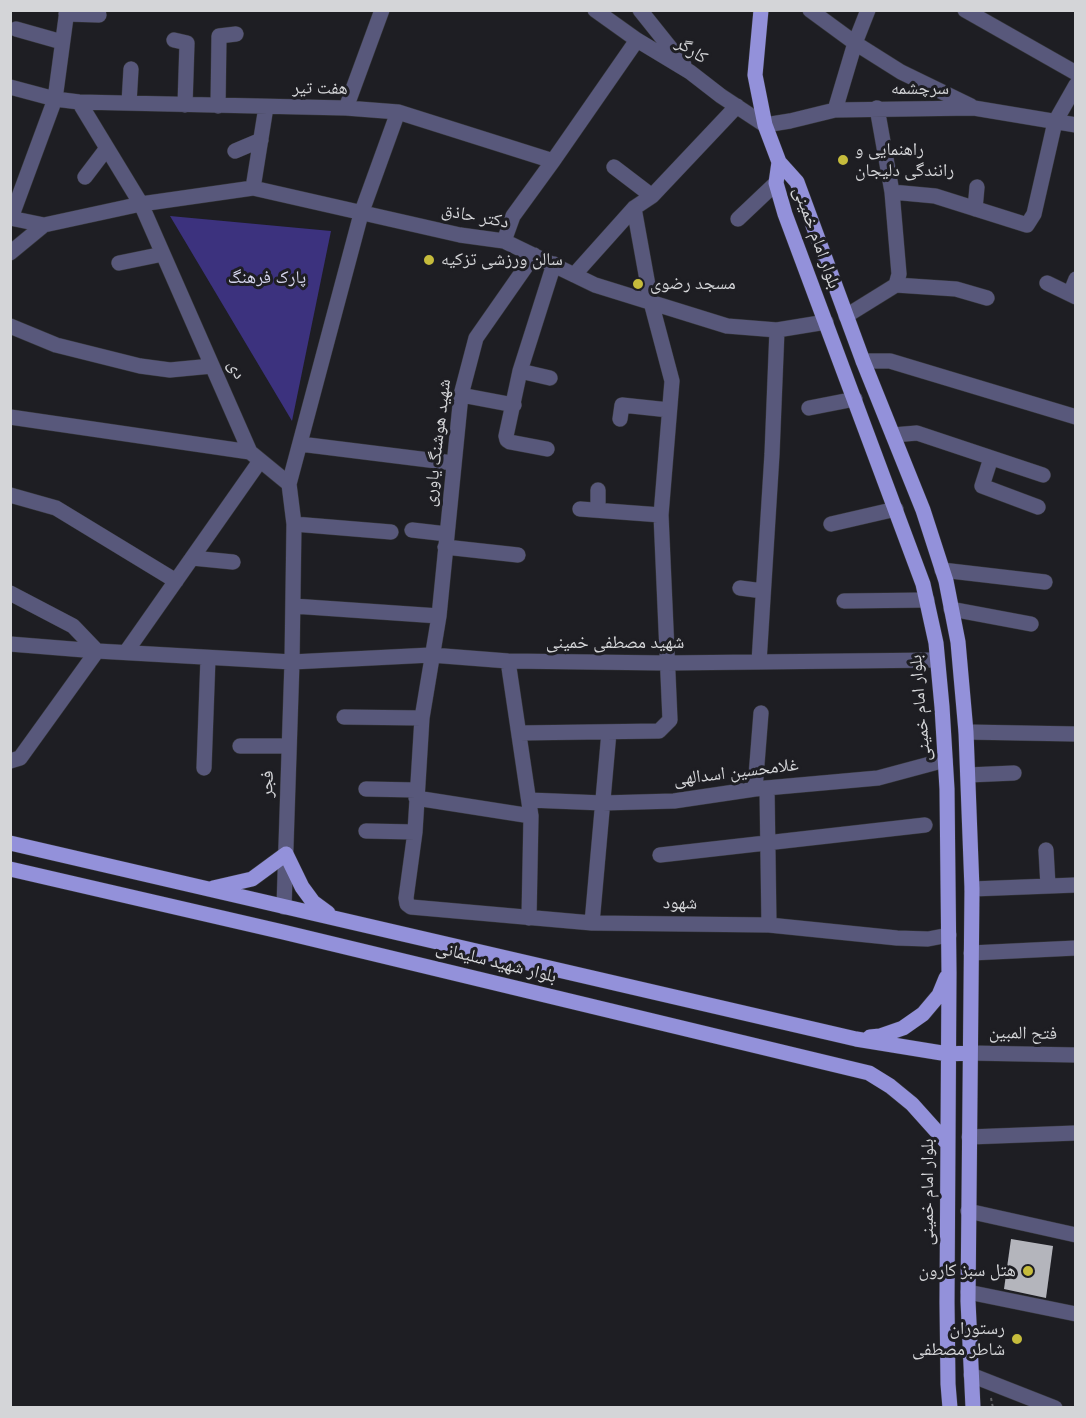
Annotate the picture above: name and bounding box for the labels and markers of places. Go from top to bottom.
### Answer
place label: راهنمایی و رانندگی دلیجان [855,139,954,182]
marker: راهنمایی و رانندگی دلیجان [836,153,850,167]
place label: سالن ورزشی تزکیه [441,249,563,271]
marker: سالن ورزشی تزکیه [422,253,436,267]
place label: مسجد رضوی [650,273,736,295]
marker: مسجد رضوی [631,277,645,291]
place label: هتل سبز کارون [918,1260,1016,1282]
marker: هتل سبز کارون [1021,1264,1035,1278]
place label: رستوران شاطر مصطفی [912,1318,1005,1360]
marker: رستوران شاطر مصطفی [1010,1332,1024,1346]

